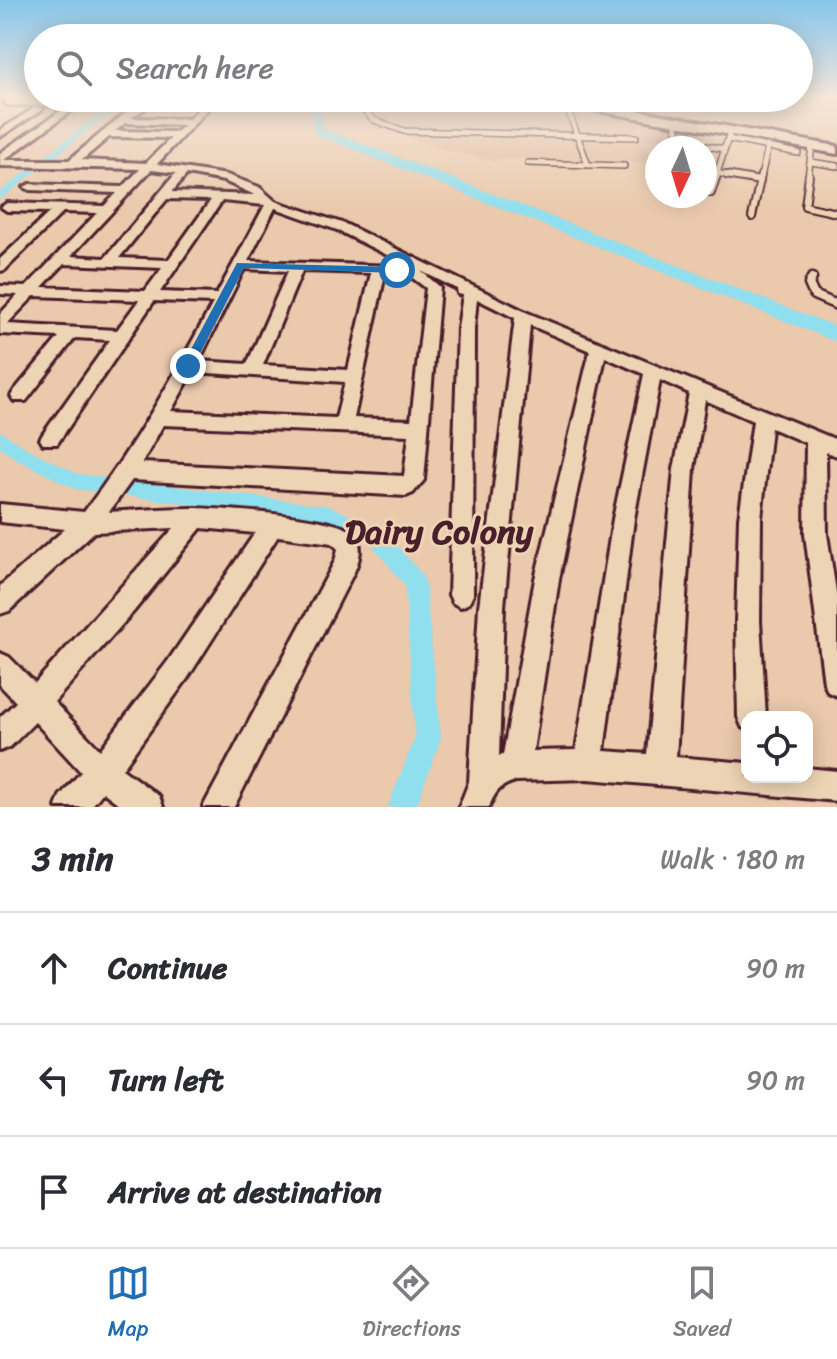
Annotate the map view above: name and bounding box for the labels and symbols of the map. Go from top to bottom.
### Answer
north arrow [645,136,717,208]
route start [379,252,415,288]
route end [170,348,206,384]
district label: Dairy Colony [345,502,534,562]

